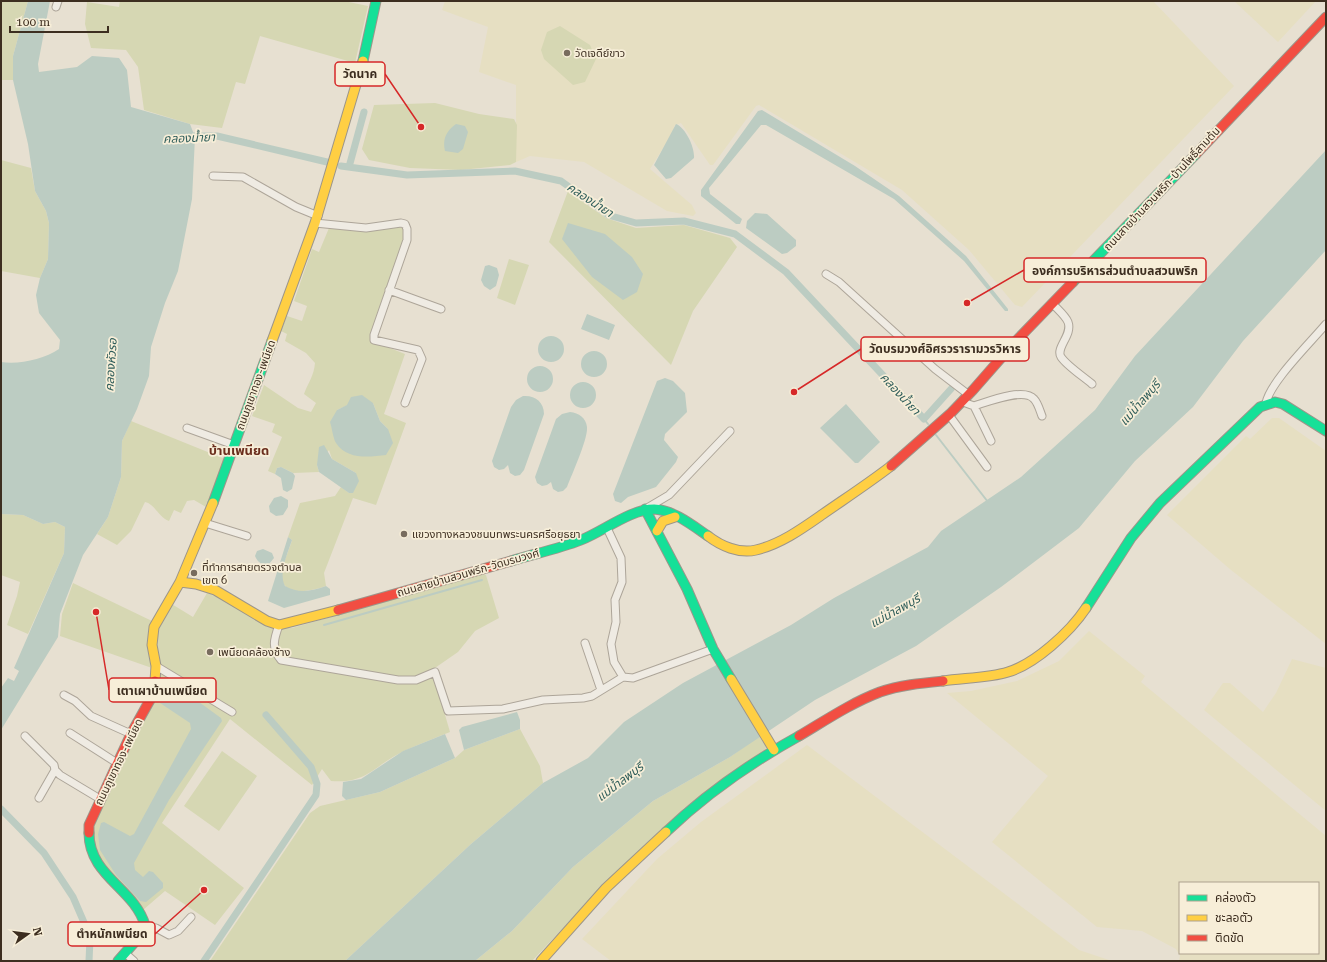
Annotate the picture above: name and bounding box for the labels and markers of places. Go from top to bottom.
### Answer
place label: วัดเจดีย์ขาว [575,47,625,60]
marker: วัดเจดีย์ขาว [562,48,572,58]
callout: วัดนาค [335,62,385,86]
callout: องค์การบริหารส่วนตำบลสวนพริก [1024,258,1206,282]
callout: วัดบรมวงศ์อิศรวรารามวรวิหาร [861,337,1029,361]
place label: แขวงทางหลวงชนบทพระนครศรีอยุธยา [412,528,580,541]
marker: แขวงทางหลวงชนบทพระนครศรีอยุธยา [399,529,409,539]
place label: ที่ทำการสายตรวจตำบล เขต 6 [202,559,302,587]
marker: ที่ทำการสายตรวจตำบล เขต 6 [189,568,199,578]
place label: เพนียดคล้องช้าง [218,646,291,659]
marker: เพนียดคล้องช้าง [205,647,215,657]
callout: เตาเผาบ้านเพนียด [109,678,216,702]
callout: ตำหนักเพนียด [68,922,155,946]

